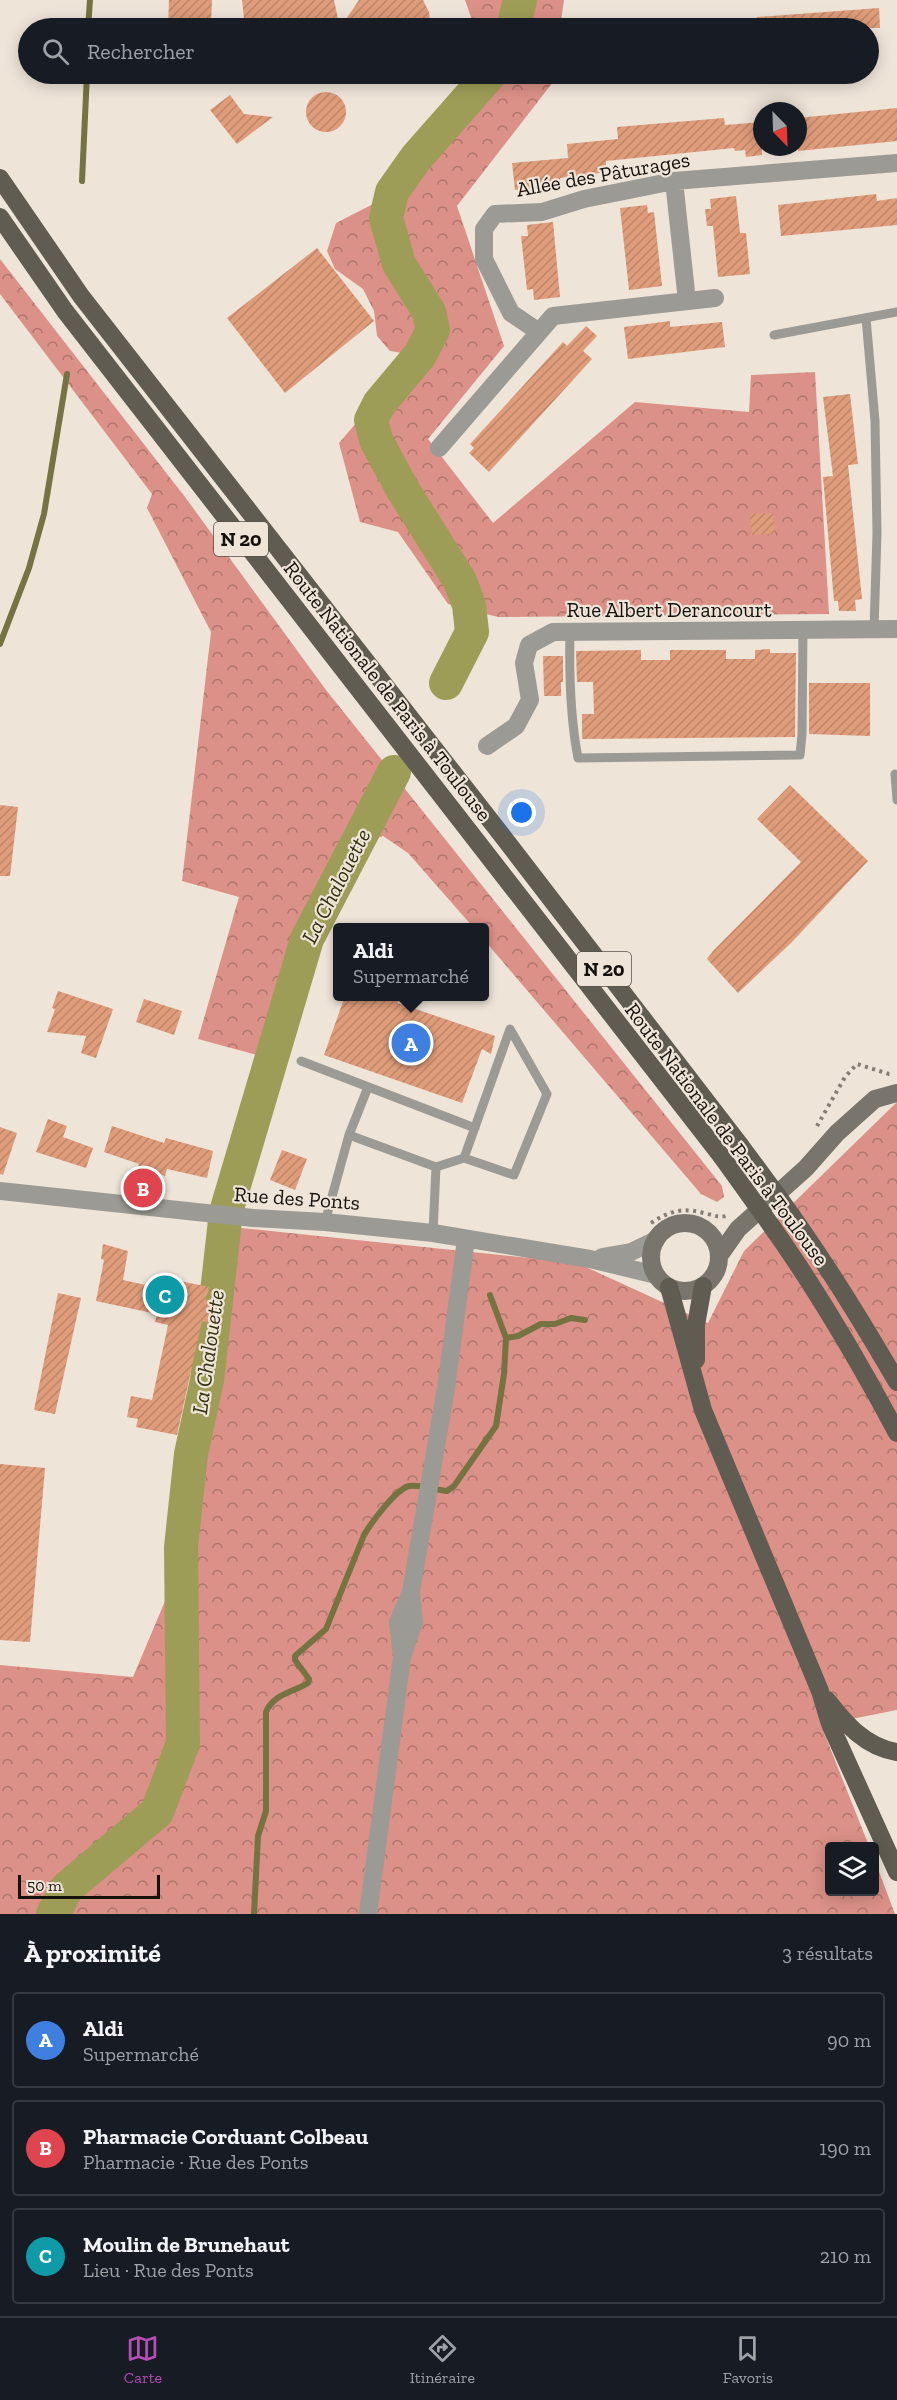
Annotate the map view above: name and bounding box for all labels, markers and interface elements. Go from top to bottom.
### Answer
search box [18,18,879,84]
icon: search [39,35,72,68]
text: Rechercher [87,38,195,65]
north arrow [753,102,807,156]
street label: Allée des Pâturages [514,146,692,202]
road number: N 20 [214,522,268,556]
street label: Route Nationale de Paris à Toulouse [279,556,497,826]
street label: Rue Albert Derancourt [567,597,772,622]
your location [507,798,536,827]
water label: La Chalouette [296,824,376,948]
popup [333,923,489,1001]
text: Aldi [353,937,394,964]
road number: N 20 [577,952,631,986]
text: Supermarché [353,964,469,988]
street label: Route Nationale de Paris à Toulouse [620,998,834,1270]
pin: A [392,1020,430,1066]
pin: B [124,1166,162,1210]
street label: Rue des Ponts [233,1181,361,1215]
pin: C [146,1272,184,1318]
water label: La Chalouette [186,1288,230,1416]
map controls [825,1842,879,1896]
button: layers [825,1842,879,1896]
scale bar [18,1872,160,1900]
text: 50 m [27,1876,62,1895]
text: À proximité [24,1937,161,1969]
text: 3 résultats [782,1941,873,1965]
text: Aldi [83,2015,124,2042]
text: A [39,2028,52,2052]
text: 90 m [827,2028,871,2052]
text: Supermarché [83,2042,199,2066]
text: Pharmacie Corduant Colbeau [83,2123,368,2150]
text: B [39,2136,52,2160]
text: 190 m [819,2136,871,2160]
text: Pharmacie · Rue des Ponts [83,2150,308,2174]
text: Moulin de Brunehaut [83,2231,290,2258]
text: C [39,2244,52,2268]
text: 210 m [820,2244,871,2268]
text: Lieu · Rue des Ponts [83,2258,254,2282]
tab: Carte [124,2332,162,2387]
tab: Itinéraire [410,2332,475,2387]
tab: Favoris [723,2332,773,2387]

